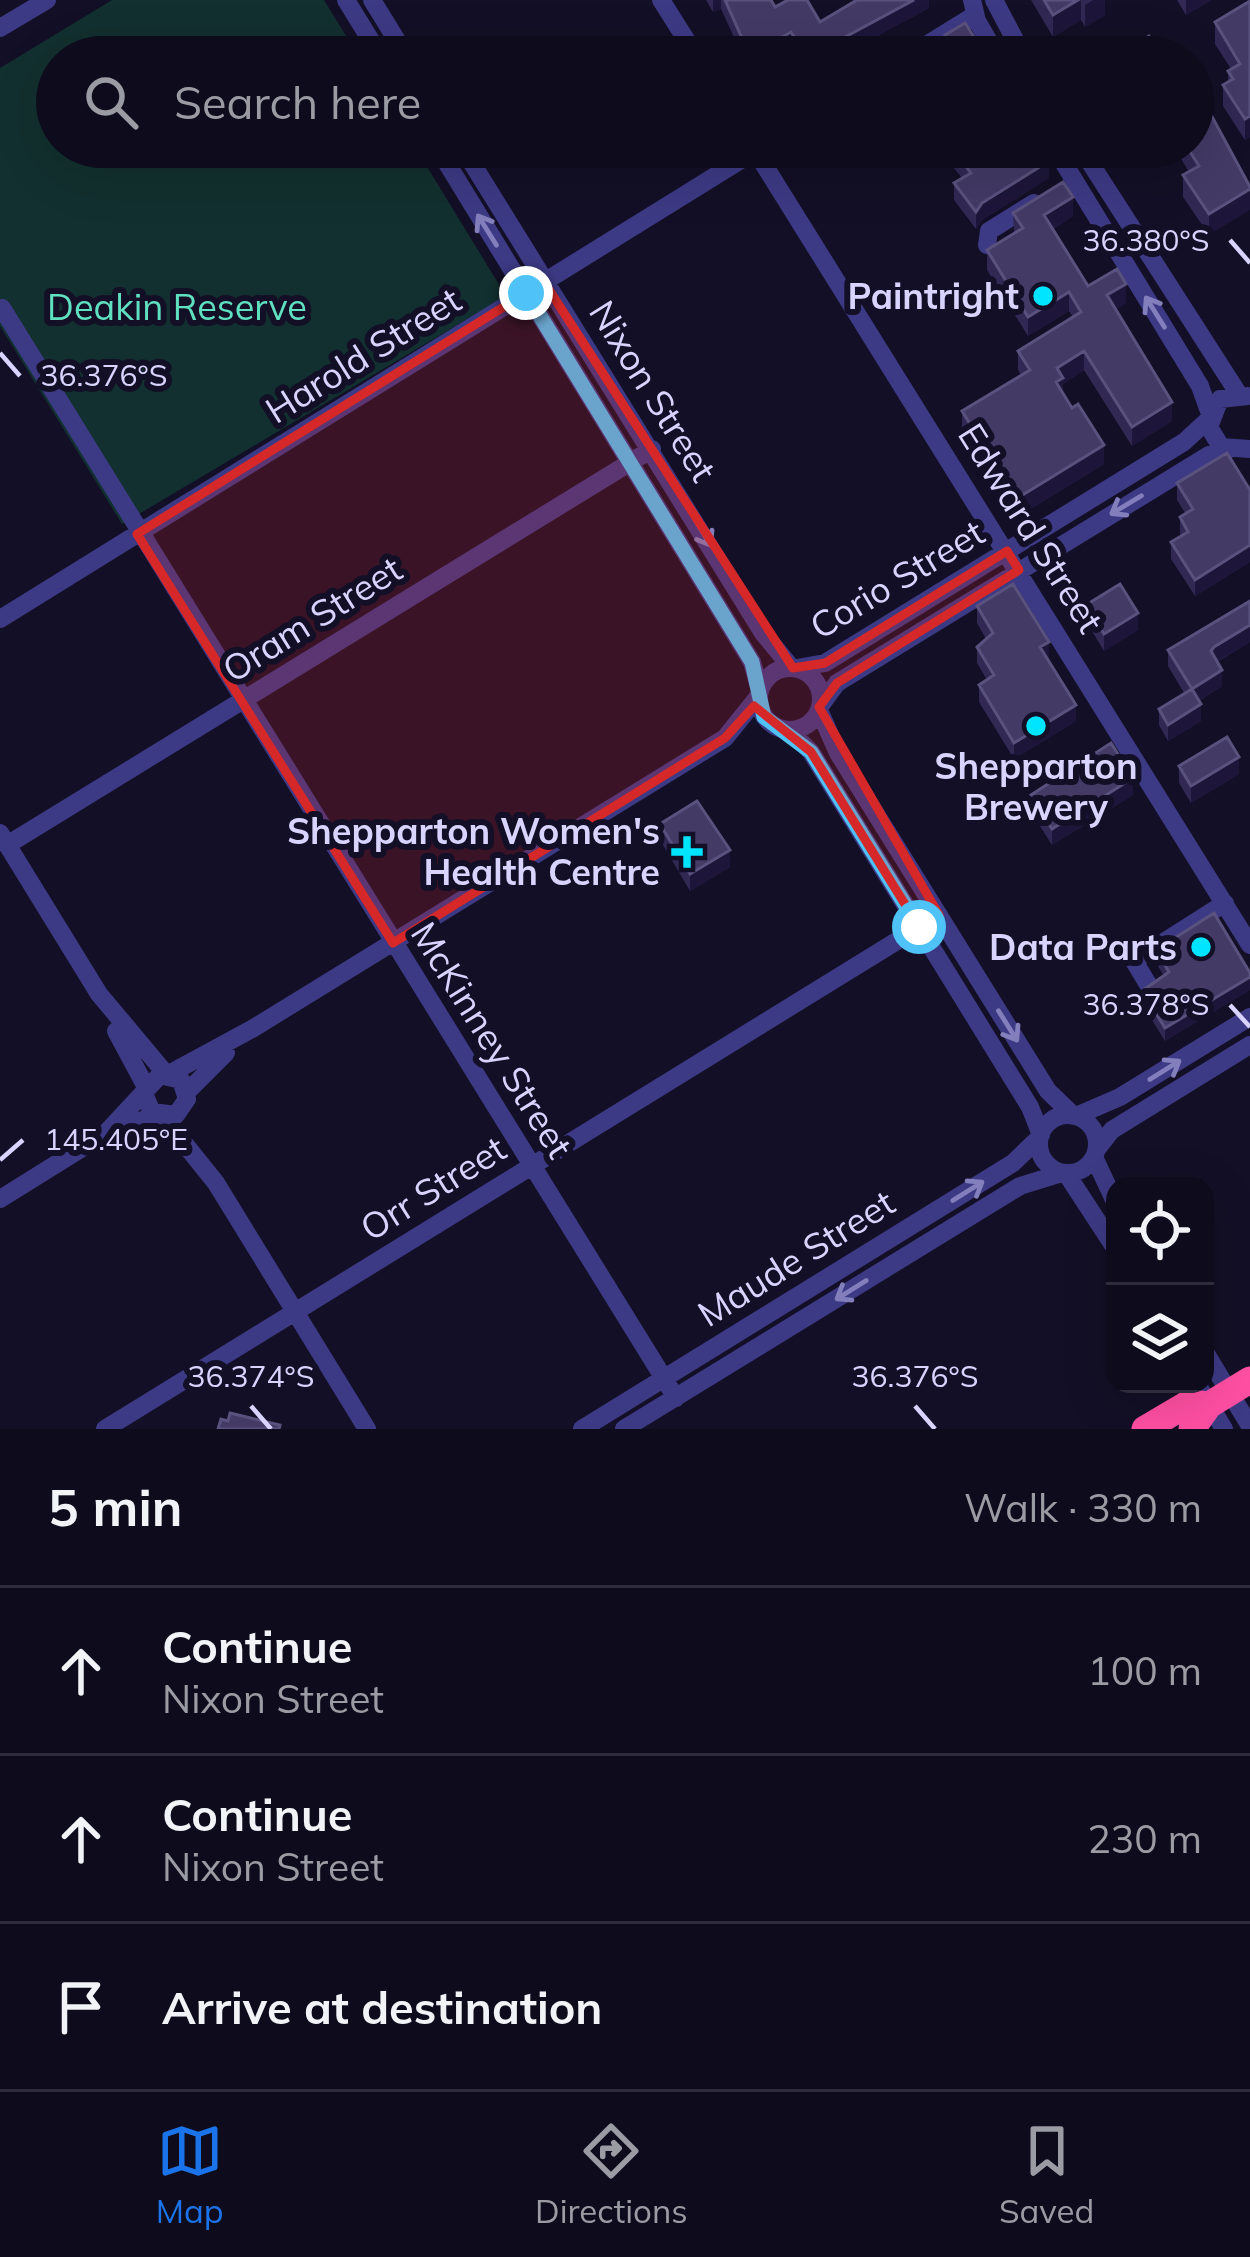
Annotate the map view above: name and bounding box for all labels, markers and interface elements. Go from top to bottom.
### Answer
search box [36,36,1214,168]
icon: search [78,69,144,135]
text: Search here [174,74,421,130]
one-way arrow [475,214,499,248]
text: 36.380°S [1083,221,1209,259]
route end [499,266,553,320]
place label: Paintright [847,273,1019,318]
street label: Harold Street [257,277,469,432]
marker: Paintright [1030,283,1056,309]
park label: Deakin Reserve [47,284,307,329]
street label: Nixon Street [580,292,727,490]
one-way arrow [1143,296,1167,330]
text: 36.376°S [41,356,167,394]
street label: Edward Street [949,415,1114,641]
one-way arrow [1110,493,1144,517]
street label: Corio Street [802,509,992,648]
one-way arrow [690,513,714,548]
street label: Oram Street [214,546,410,691]
marker: Shepparton Brewery [1023,713,1049,739]
place label: Shepparton Brewery [934,743,1138,829]
place label: Shepparton Women's Health Centre [287,808,660,894]
marker: Shepparton Women's Health Centre [671,836,703,868]
route start [892,900,946,954]
street label: McKinney Street [402,913,583,1166]
place label: Data Parts [989,924,1177,969]
marker: Data Parts [1188,934,1214,960]
text: 36.378°S [1083,985,1209,1023]
one-way arrow [996,1009,1020,1043]
one-way arrow [1147,1058,1181,1082]
text: 145.405°E [44,1120,188,1158]
street label: Orr Street [352,1125,514,1250]
map controls [1106,1177,1214,1393]
button: locate [1106,1177,1214,1285]
street label: Maude Street [689,1179,902,1336]
one-way arrow [950,1179,984,1203]
one-way arrow [835,1278,869,1302]
button: layers [1106,1285,1214,1393]
text: 36.374°S [188,1357,314,1395]
text: 36.376°S [852,1357,978,1395]
text: 5 min [48,1475,183,1539]
text: Walk · 330 m [964,1483,1202,1532]
text: Continue [162,1618,352,1674]
icon: ahead [48,1638,114,1704]
text: 100 m [1087,1646,1202,1695]
text: Nixon Street [162,1674,384,1723]
text: Continue [162,1786,352,1842]
icon: ahead [48,1806,114,1872]
text: 230 m [1087,1814,1202,1863]
text: Nixon Street [162,1842,384,1891]
icon: arrive [48,1974,114,2040]
text: Arrive at destination [162,1979,602,2035]
tab: Map [156,2118,224,2231]
tab: Directions [535,2118,688,2231]
tab: Saved [999,2118,1094,2231]

